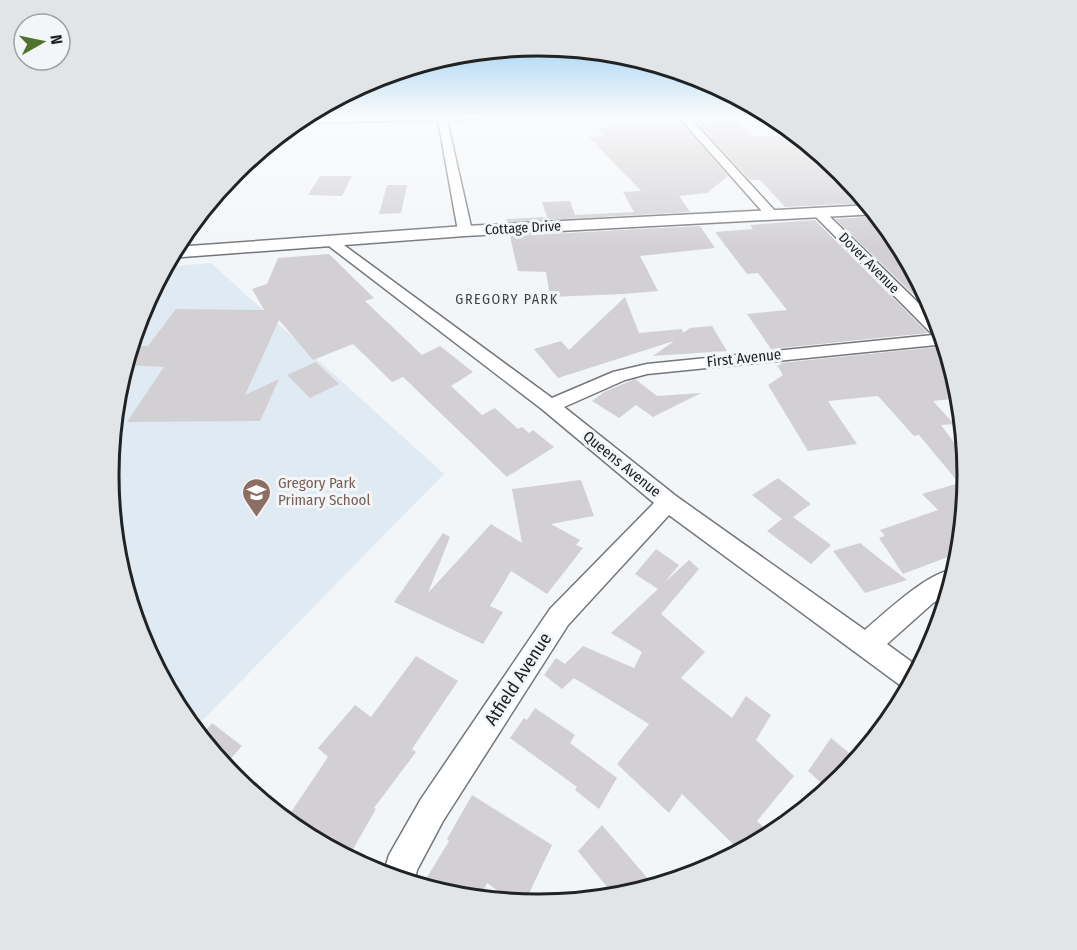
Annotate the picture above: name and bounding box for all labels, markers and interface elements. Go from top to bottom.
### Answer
north arrow [12,12,72,72]
text: N [46,34,66,46]
street label: Cottage Drive [485,218,562,238]
street label: Dover Avenue [835,229,903,297]
district label: GREGORY PARK [455,291,559,308]
street label: First Avenue [706,345,782,371]
street label: Queens Avenue [579,427,665,501]
place label: Gregory Park Primary School [278,474,370,509]
school or university icon: Gregory Park Primary School [241,476,273,518]
street label: Atfield Avenue [480,628,556,730]

